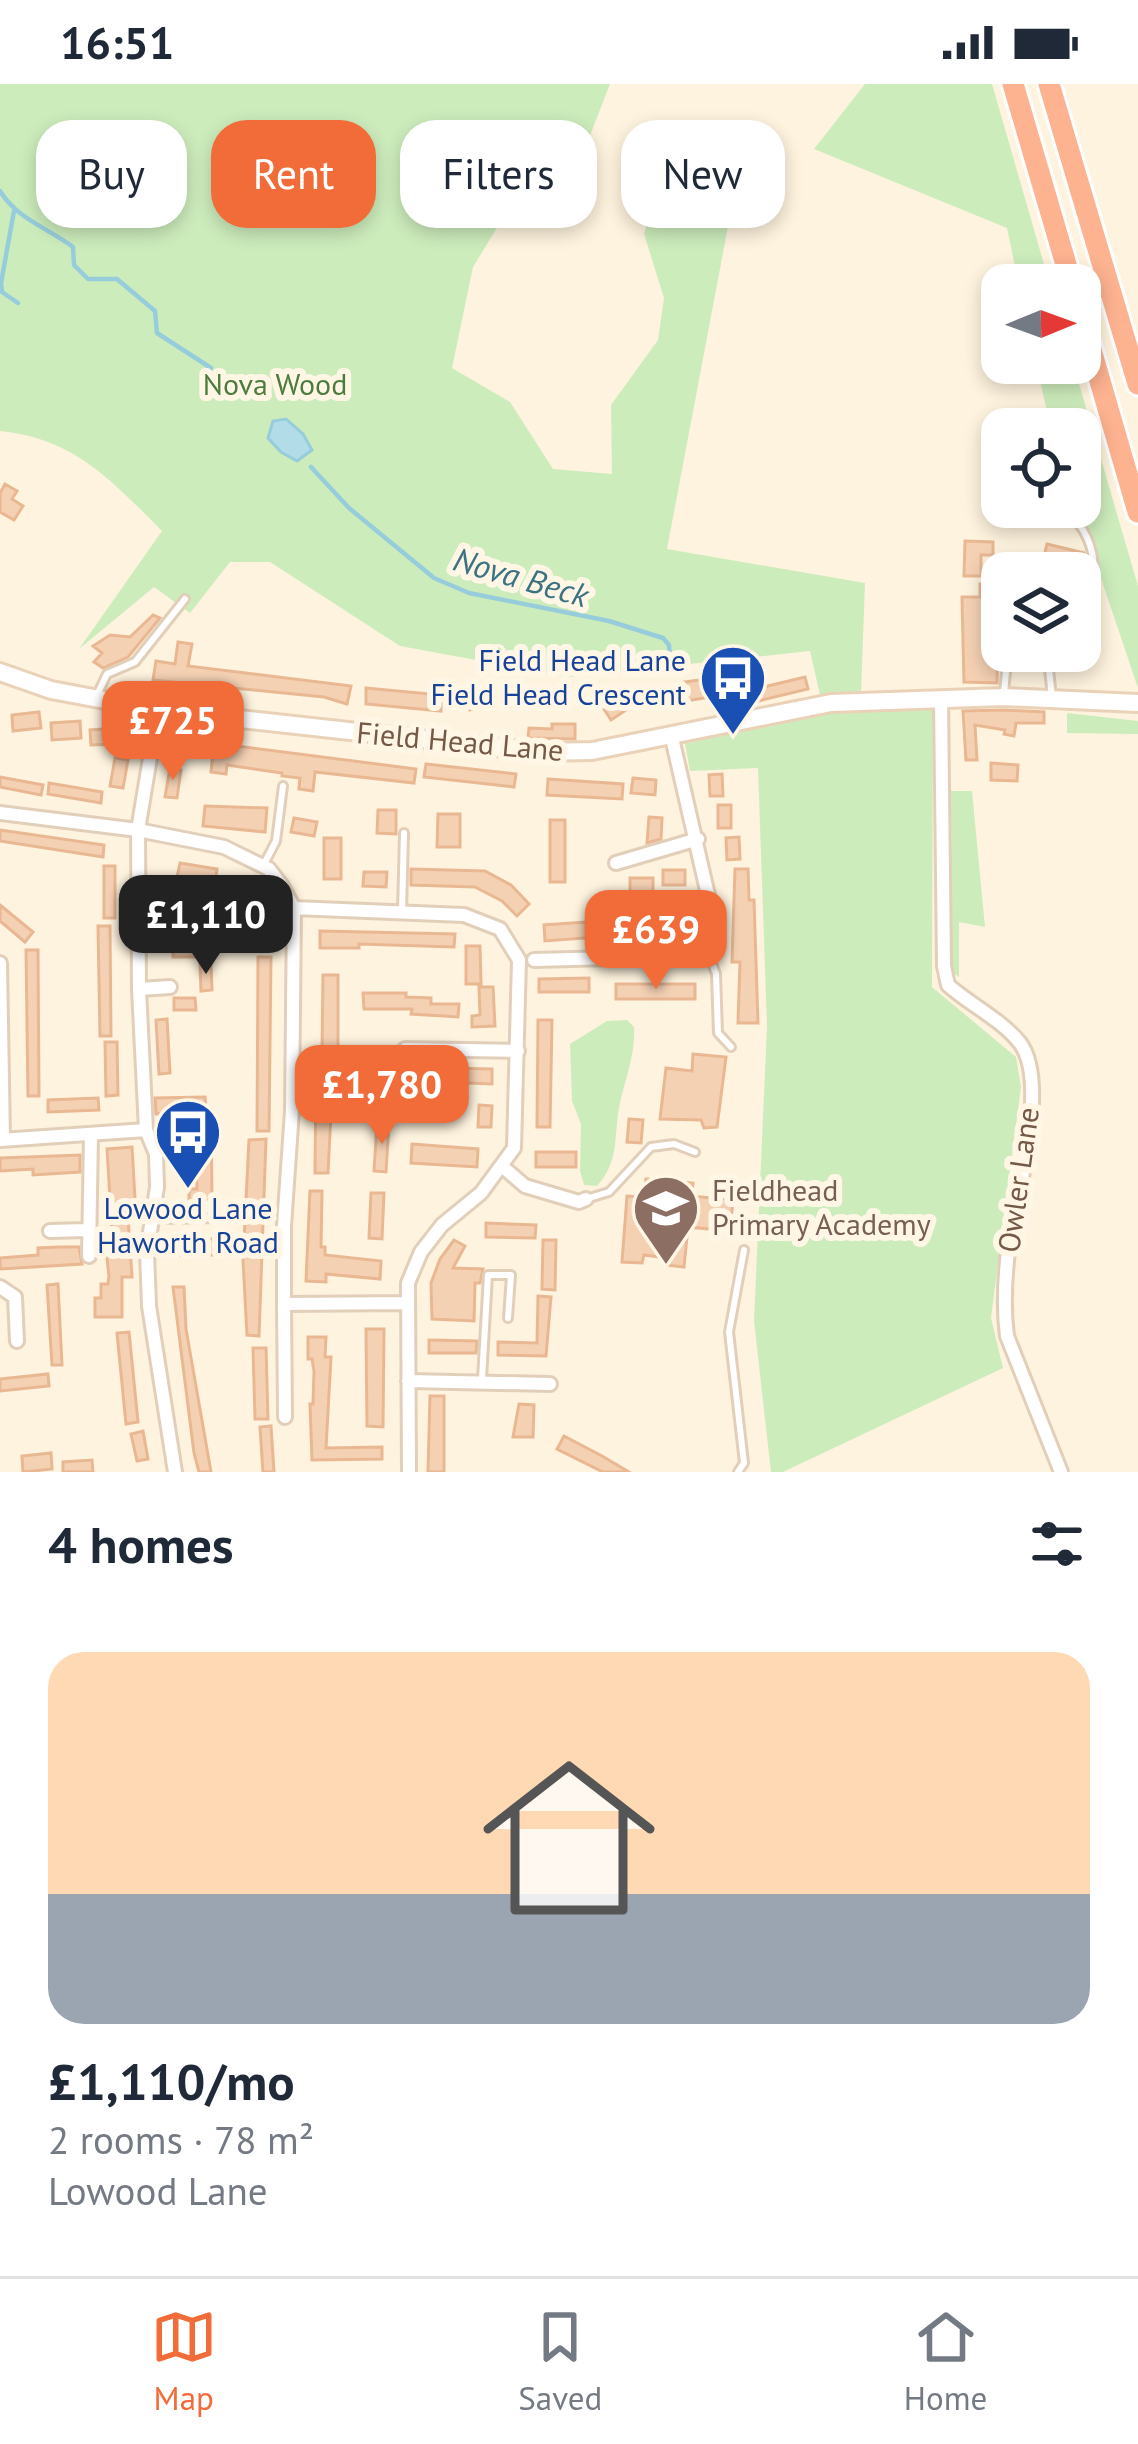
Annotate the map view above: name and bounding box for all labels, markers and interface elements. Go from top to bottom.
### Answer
text: 16:51 [60,13,174,71]
chip: Buy [36,120,187,228]
chip: Rent [211,120,376,228]
chip: Filters [400,120,597,228]
chip: New [621,120,785,228]
north arrow [981,264,1101,384]
map controls [981,264,1101,672]
park label: Nova Wood [203,364,347,403]
button: locate [981,408,1101,528]
water label: Nova Beck [449,537,595,617]
button: layers [981,552,1101,672]
place label: Field Head Lane Field Head Crescent [431,640,686,713]
bus stop icon: Field Head Lane Field Head Crescent [698,643,768,737]
pin: £725 [102,681,244,783]
text: £725 [129,694,217,745]
street label: Field Head Lane [355,712,565,769]
pin: £1,110 [108,875,304,977]
text: £1,110 [146,888,266,939]
pin: £639 [585,890,727,992]
text: £639 [612,903,700,954]
pin: £1,780 [284,1045,480,1147]
text: £1,780 [322,1058,442,1109]
bus stop icon: Lowood Lane Haworth Road [153,1097,223,1191]
street label: Owler Lane [988,1105,1047,1255]
place label: Fieldhead Primary Academy [712,1170,931,1243]
school or university icon: Fieldhead Primary Academy [631,1173,701,1267]
place label: Lowood Lane Haworth Road [97,1188,279,1261]
text: 4 homes [48,1511,234,1577]
icon: filters [1024,1511,1090,1577]
icon: home [461,1730,677,1946]
text: £1,110/mo [48,2048,295,2114]
text: 2 rooms · 78 m² [48,2114,314,2165]
text: Lowood Lane [48,2165,268,2216]
tab: Map [151,2304,217,2419]
tab: Saved [518,2304,602,2419]
tab: Home [904,2304,987,2419]

